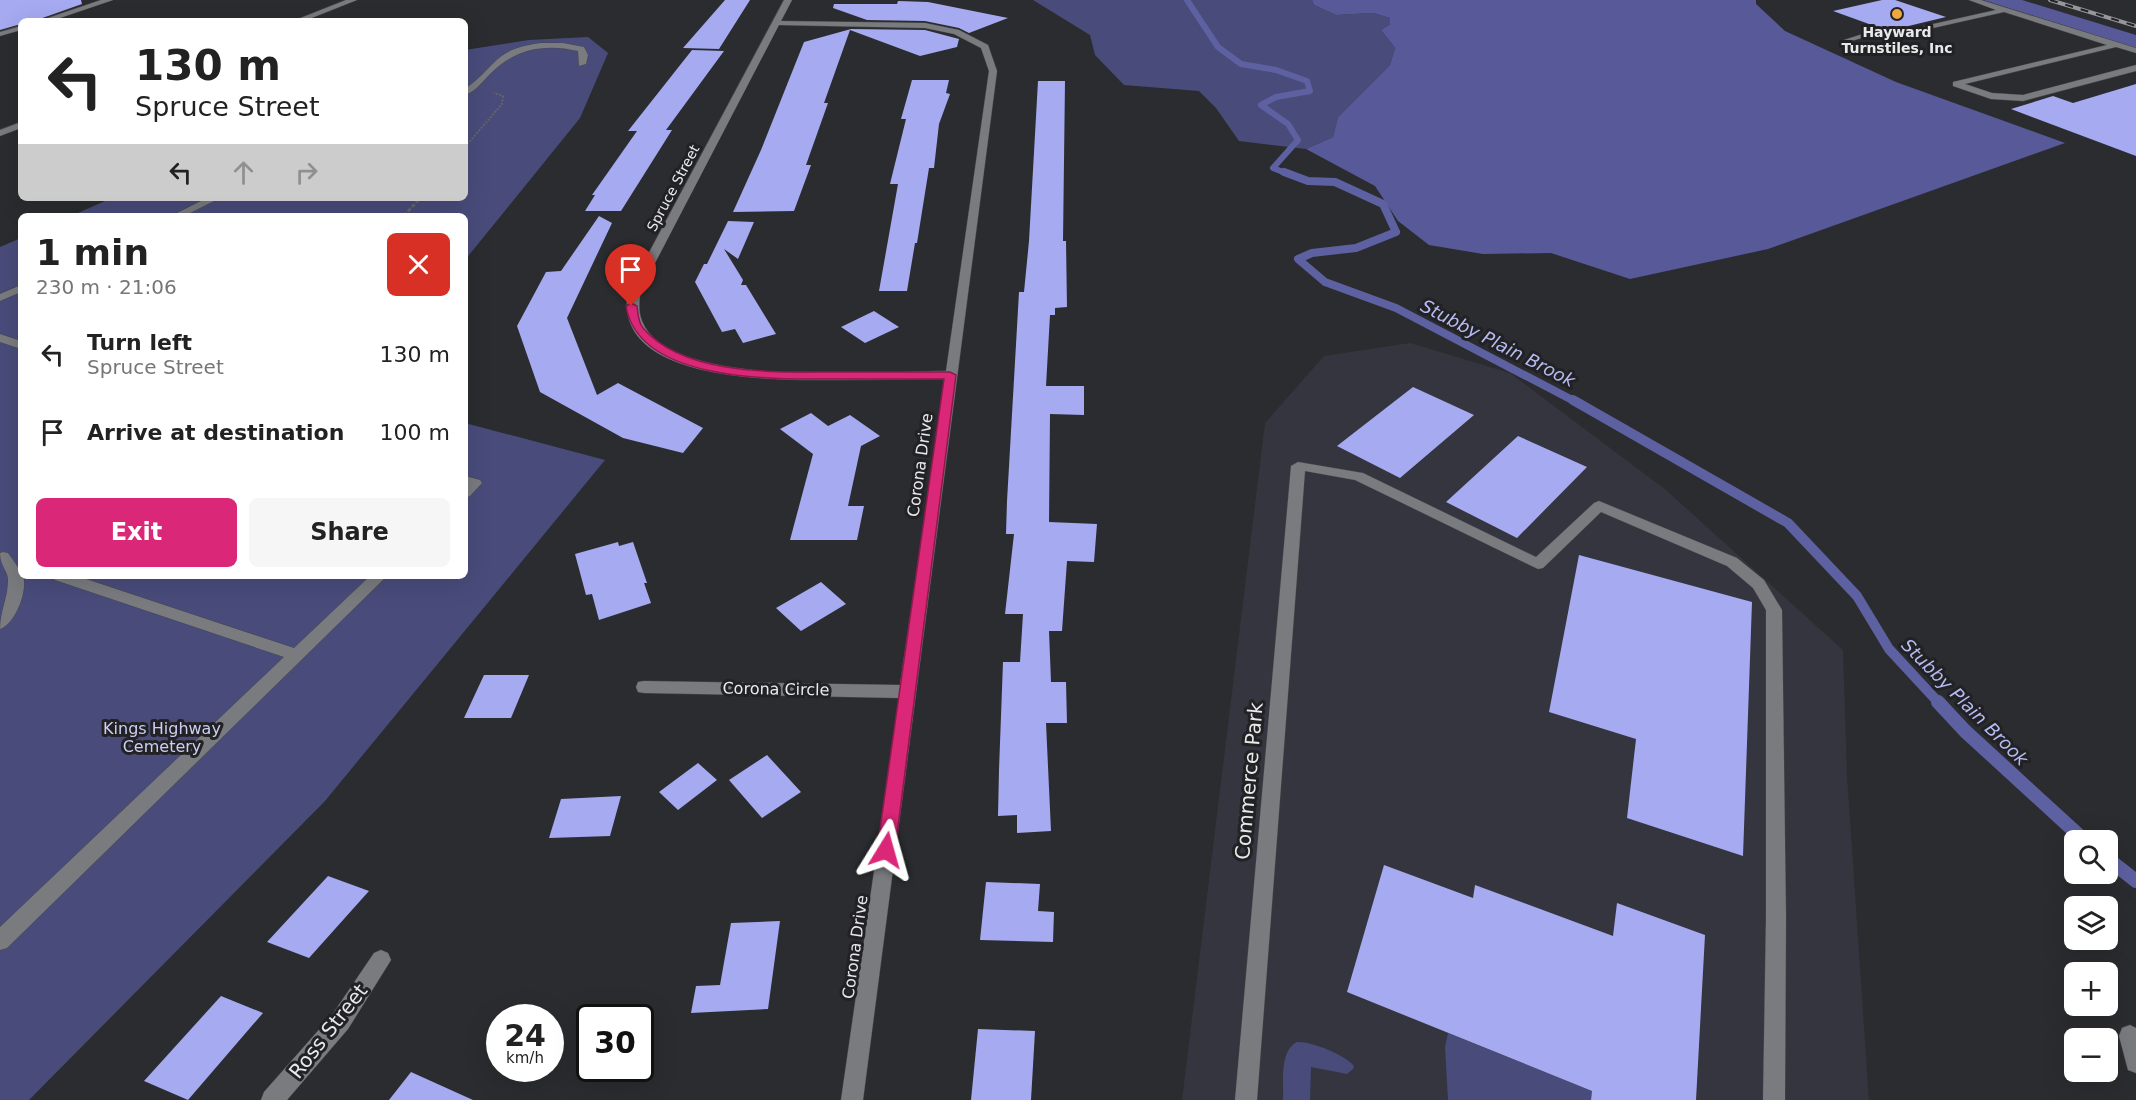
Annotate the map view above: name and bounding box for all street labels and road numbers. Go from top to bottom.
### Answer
street label: Spruce Street [643,142,703,234]
street label: Corona Drive [903,412,937,518]
street label: Corona Circle [722,679,830,699]
street label: Commerce Park [1230,701,1268,861]
street label: Corona Drive [838,894,872,1000]
street label: Ross Street [284,979,372,1083]

